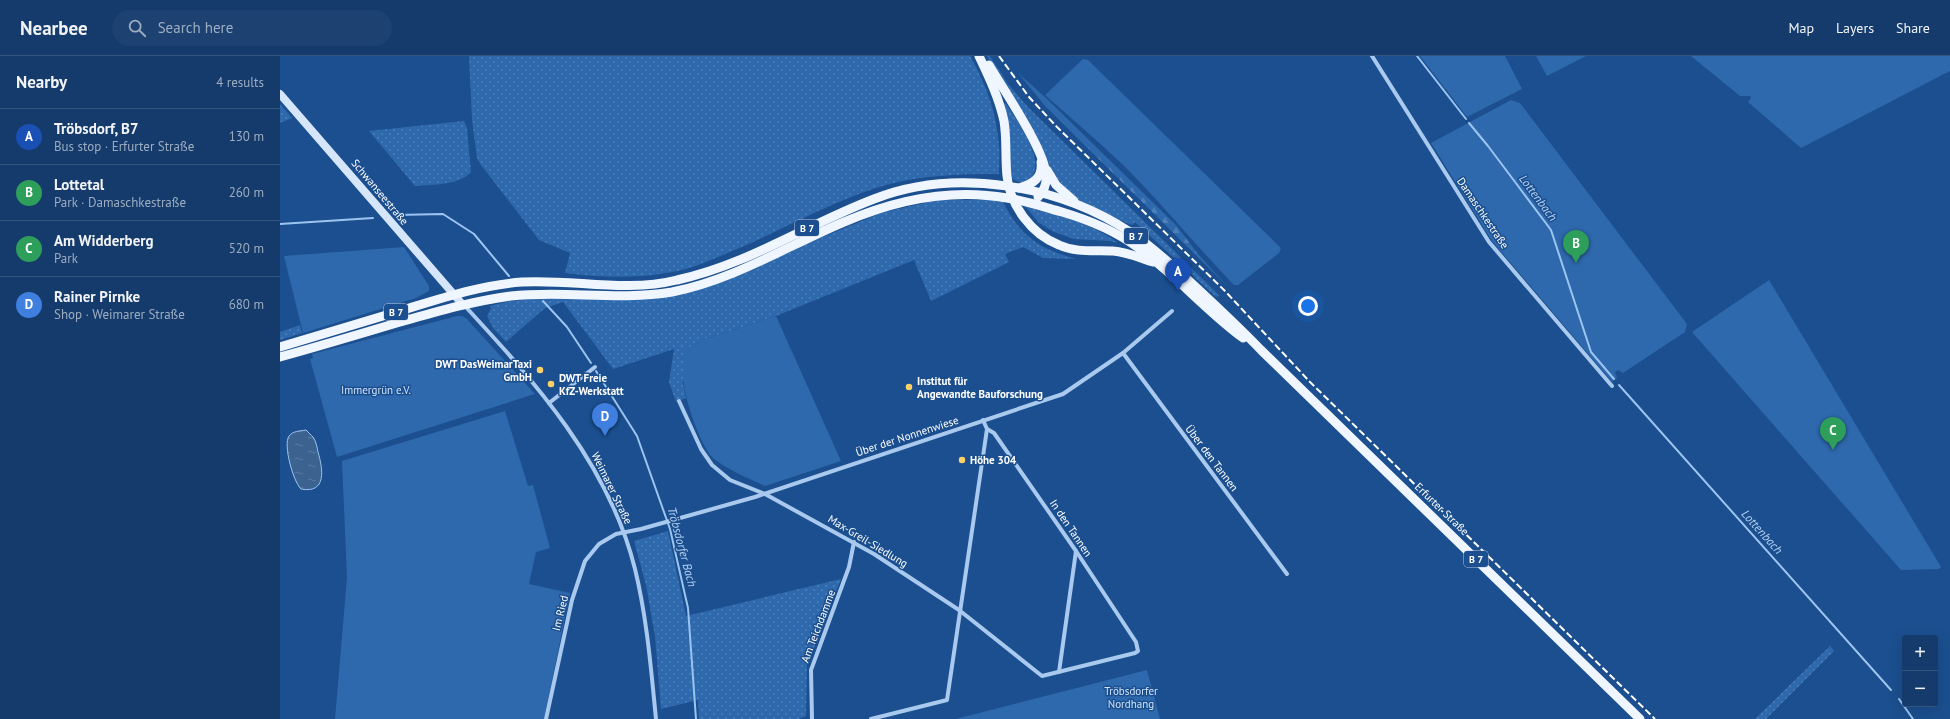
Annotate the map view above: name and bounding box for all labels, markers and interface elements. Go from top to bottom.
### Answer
search box [112,10,392,46]
text: Nearbee [20,16,88,40]
icon: search [126,17,148,39]
text: Search here [158,18,233,37]
text: Map [1788,19,1814,37]
text: Layers [1836,19,1874,37]
text: Share [1896,19,1930,37]
text: Nearby [16,71,67,93]
text: 4 results [216,74,264,91]
text: Tröbsdorf, B7 [54,119,138,138]
text: A [25,128,33,145]
text: 130 m [229,128,264,145]
text: Bus stop · Erfurter Straße [54,138,194,155]
street label: Schwanseestraße [348,156,412,228]
water label: Lottenbach [1516,172,1561,224]
text: Lottetal [54,175,104,194]
street label: Damaschkestraße [1454,175,1512,252]
text: B [25,184,33,201]
text: 260 m [229,184,264,201]
text: Park · Damaschkestraße [54,194,186,211]
road number: B 7 [795,220,819,236]
road number: B 7 [1124,228,1148,244]
pin: B [1563,230,1589,263]
text: Am Widderberg [54,231,154,250]
text: C [25,240,33,257]
text: 520 m [229,240,264,257]
text: Park [54,250,78,267]
pin: A [1165,258,1191,291]
text: Rainer Pirnke [54,287,140,306]
text: D [25,296,33,313]
text: 680 m [229,296,264,313]
your location [1298,296,1318,316]
road number: B 7 [384,304,408,320]
text: Shop · Weimarer Straße [54,306,185,323]
place label: DWT DasWeimarTaxi GmbH [435,357,532,384]
marker: DWT DasWeimarTaxi GmbH [535,365,545,375]
place label: DWT Freie KfZ-Werkstatt [559,371,624,398]
place label: Institut für Angewandte Bauforschung [917,374,1043,401]
marker: DWT Freie KfZ-Werkstatt [546,379,556,389]
marker: Institut für Angewandte Bauforschung [904,382,914,392]
park label: Immergrün e.V. [341,383,411,397]
pin: D [592,403,618,436]
street label: Über der Nonnenwiese [854,413,961,459]
pin: C [1820,417,1846,450]
street label: Über den Tannen [1182,422,1242,494]
street label: Weimarer Straße [589,450,636,527]
place label: Höhe 304 [970,453,1017,467]
marker: Höhe 304 [957,455,967,465]
street label: Erfurter Straße [1412,480,1472,539]
street label: In den Tannen [1047,497,1095,559]
water label: Tröbsdorfer Bach [665,505,700,588]
water label: Lottenbach [1739,506,1786,557]
street label: Max-Greil-Siedlung [825,512,911,570]
road number: B 7 [1464,551,1488,567]
street label: Am Teichdamme [798,587,838,664]
street label: Im Ried [549,594,571,632]
map controls [1902,635,1938,707]
button: + [1902,635,1938,671]
button: − [1902,671,1938,707]
park label: Tröbsdorfer Nordhang [1104,684,1158,711]

